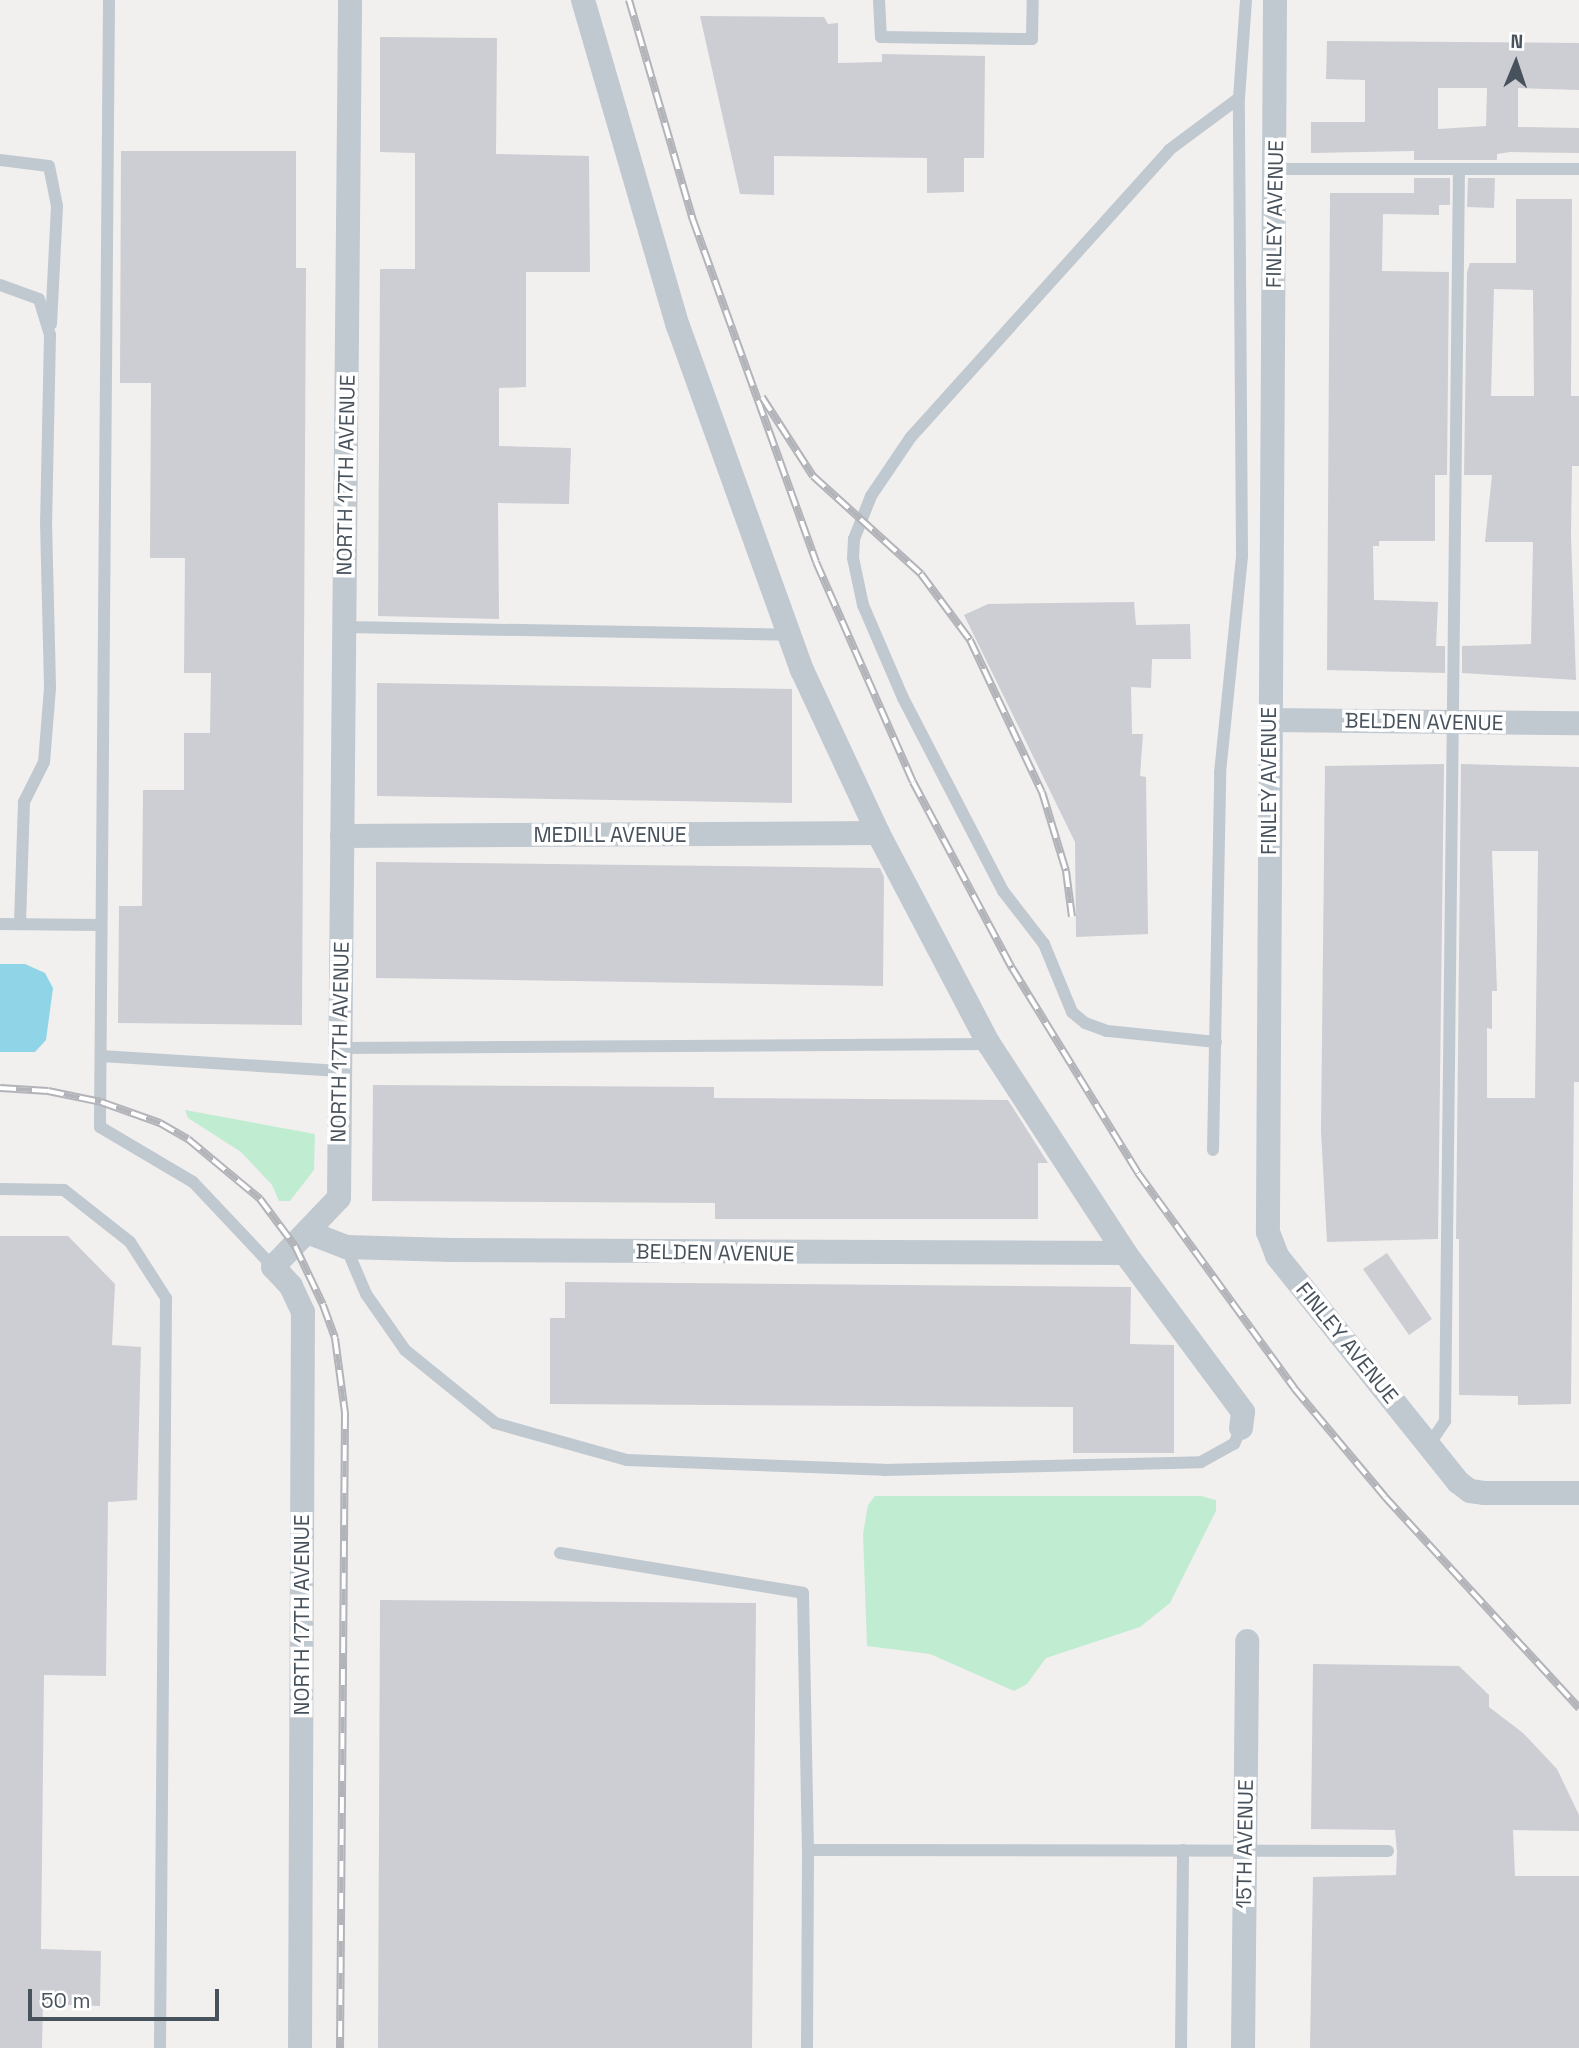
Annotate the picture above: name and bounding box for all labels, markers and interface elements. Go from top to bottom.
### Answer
north arrow [1481,28,1551,98]
text: N [1510,29,1524,54]
street label: FINLEY AVENUE [1261,139,1289,289]
street label: NORTH 17TH AVENUE [332,374,360,576]
street label: FINLEY AVENUE [1256,707,1282,855]
street label: BELDEN AVENUE [1344,708,1504,736]
street label: MEDILL AVENUE [533,822,687,848]
street label: NORTH 17TH AVENUE [326,941,354,1143]
street label: BELDEN AVENUE [635,1239,795,1267]
street label: FINLEY AVENUE [1290,1277,1404,1409]
street label: NORTH 17TH AVENUE [289,1514,315,1716]
street label: 15TH AVENUE [1231,1779,1259,1909]
scale bar [32,1974,222,2018]
text: 50 m [41,1987,91,2014]

